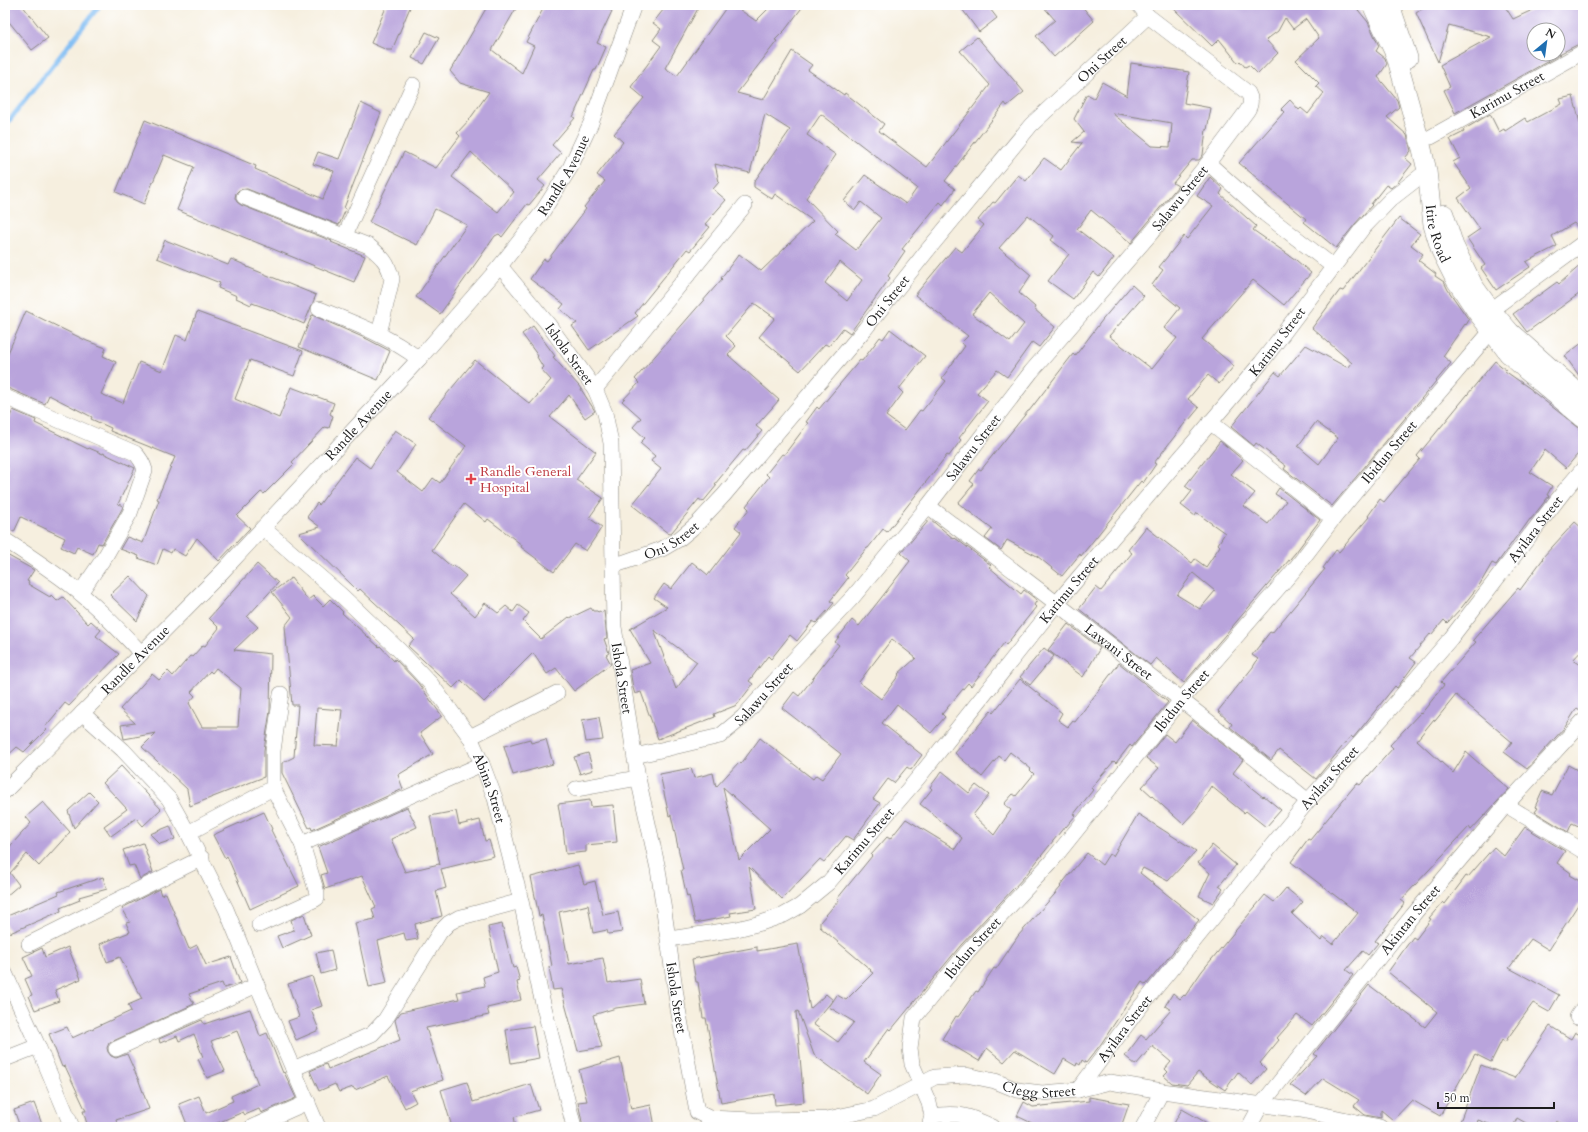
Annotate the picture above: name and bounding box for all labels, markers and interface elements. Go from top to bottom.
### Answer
north arrow [1526,22,1566,62]
text: N [1543,25,1559,43]
street label: Oni Street [1073,31,1131,87]
street label: Karimu Street [1467,66,1548,123]
street label: Randle Avenue [533,132,594,219]
street label: Salawu Street [1148,161,1213,235]
street label: Itire Road [1421,204,1454,266]
street label: Oni Street [861,271,914,331]
street label: Karimu Street [1245,303,1310,380]
street label: Ishola Street [540,319,598,389]
street label: Randle Avenue [321,385,396,465]
street label: Salawu Street [942,410,1006,485]
street label: Ibidun Street [1357,416,1422,488]
place label: Randle General Hospital [480,462,572,497]
marker: Randle General Hospital [465,473,477,485]
street label: Ayilara Street [1504,491,1568,567]
street label: Oni Street [641,517,704,565]
street label: Karimu Street [1035,552,1103,628]
street label: Lawani Street [1081,619,1157,685]
street label: Randle Avenue [97,621,174,699]
street label: Ishola Street [607,641,637,716]
street label: Salawu Street [731,658,798,730]
street label: Ibidun Street [1150,665,1214,736]
street label: Ayilara Street [1296,741,1363,814]
street label: Abina Street [468,750,510,825]
street label: Karimu Street [830,803,899,879]
street label: Akintan Street [1376,880,1445,959]
street label: Ibidun Street [940,912,1005,983]
street label: Ishola Street [661,961,691,1035]
street label: Ayilara Street [1093,991,1157,1066]
street label: Clegg Street [999,1076,1077,1103]
scale bar [1438,1084,1554,1110]
text: 50 m [1444,1090,1471,1106]

